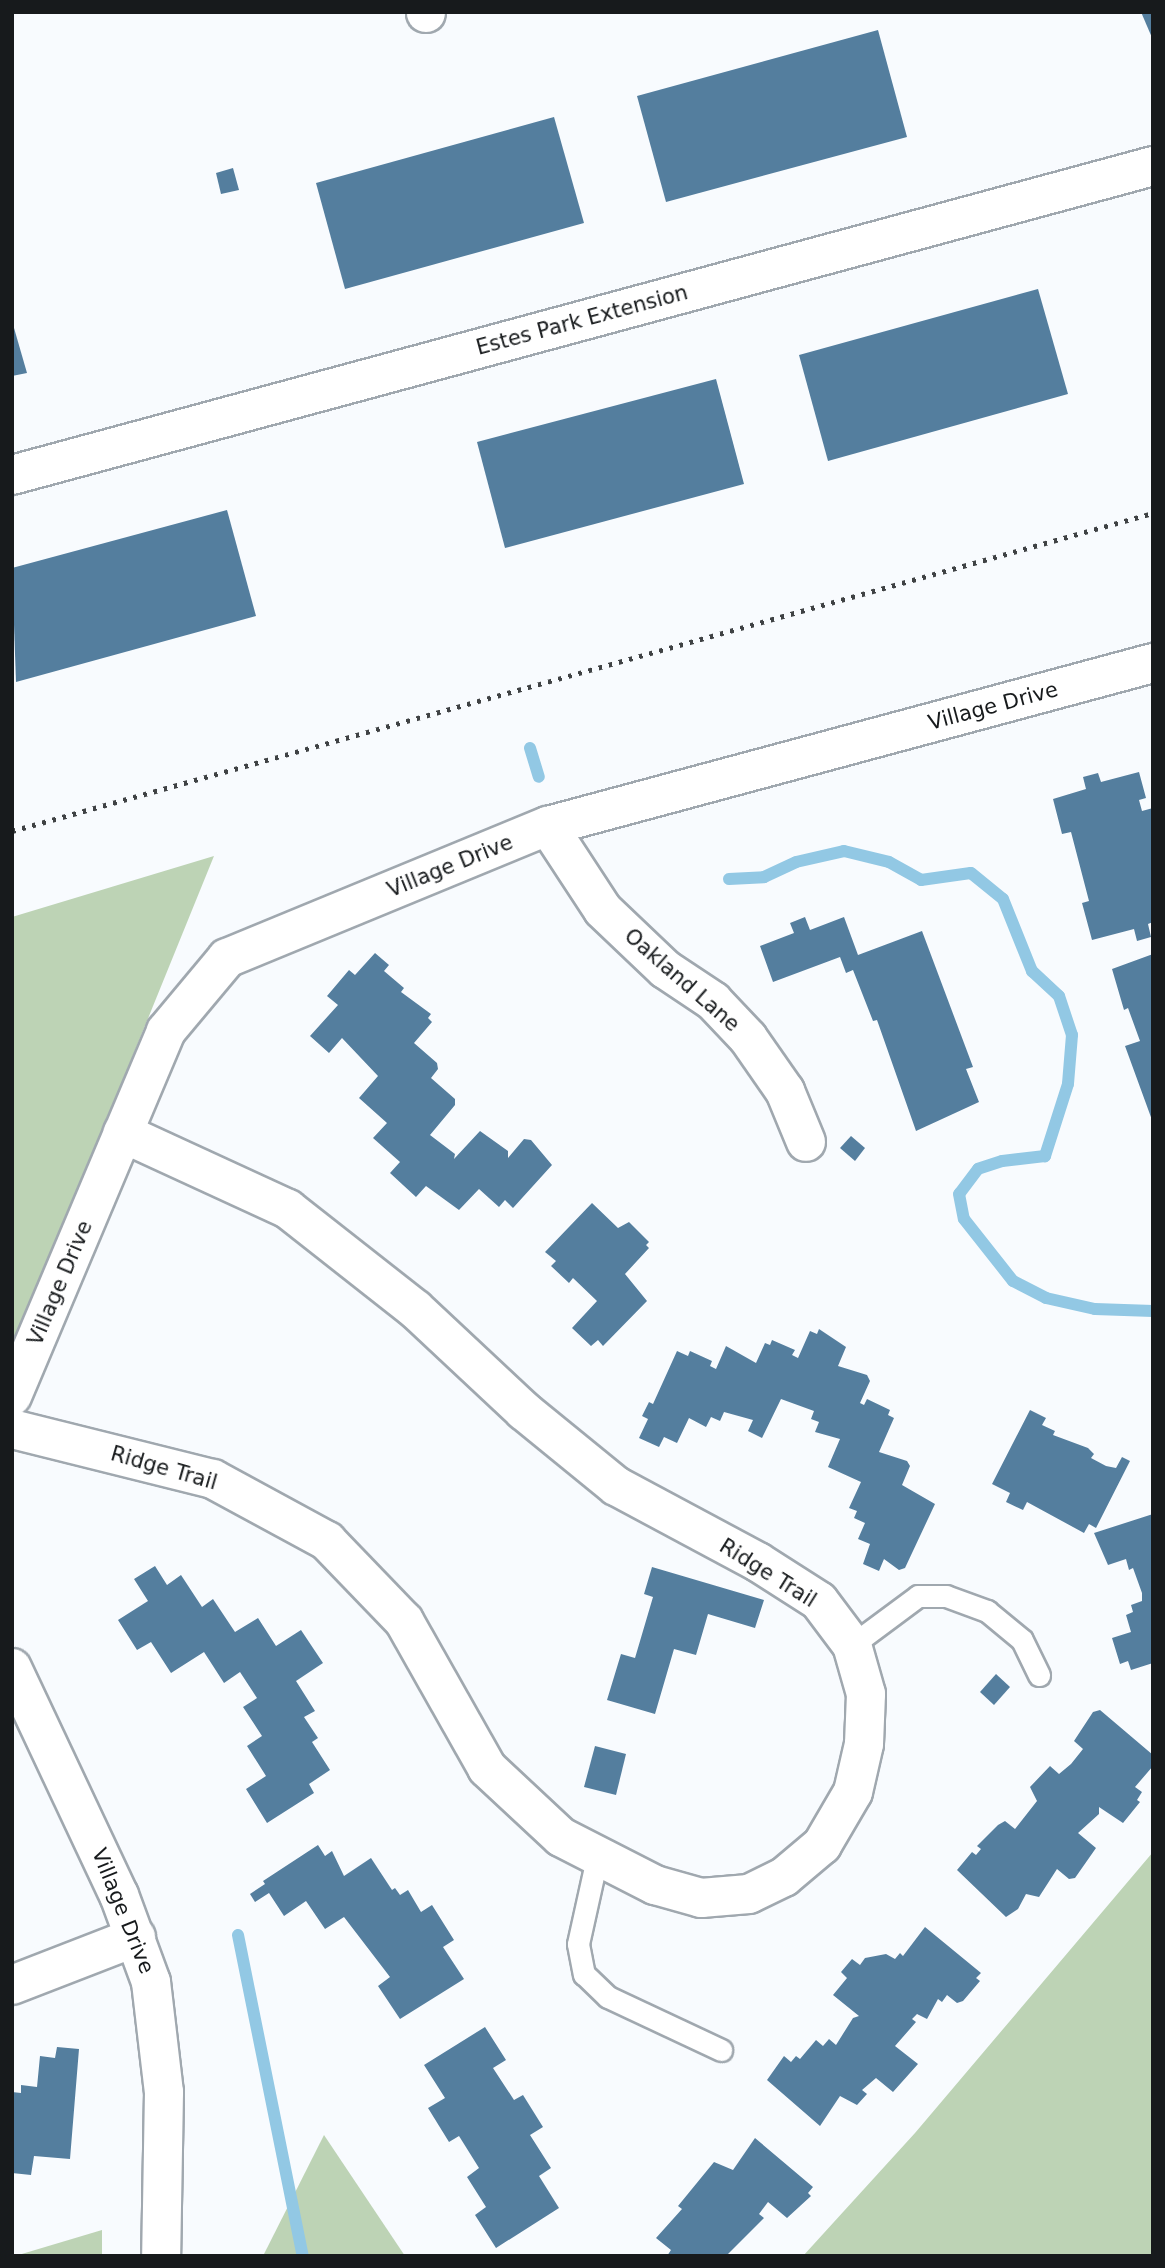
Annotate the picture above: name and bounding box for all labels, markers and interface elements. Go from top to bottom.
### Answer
street label: Estes Park Extension [473,280,691,360]
street label: Village Drive [925,677,1061,735]
street label: Village Drive [384,829,516,903]
street label: Oakland Lane [619,923,745,1037]
street label: Village Drive [22,1217,98,1349]
street label: Ridge Trail [108,1441,220,1495]
street label: Ridge Trail [715,1533,821,1613]
street label: Village Drive [86,1845,160,1977]

